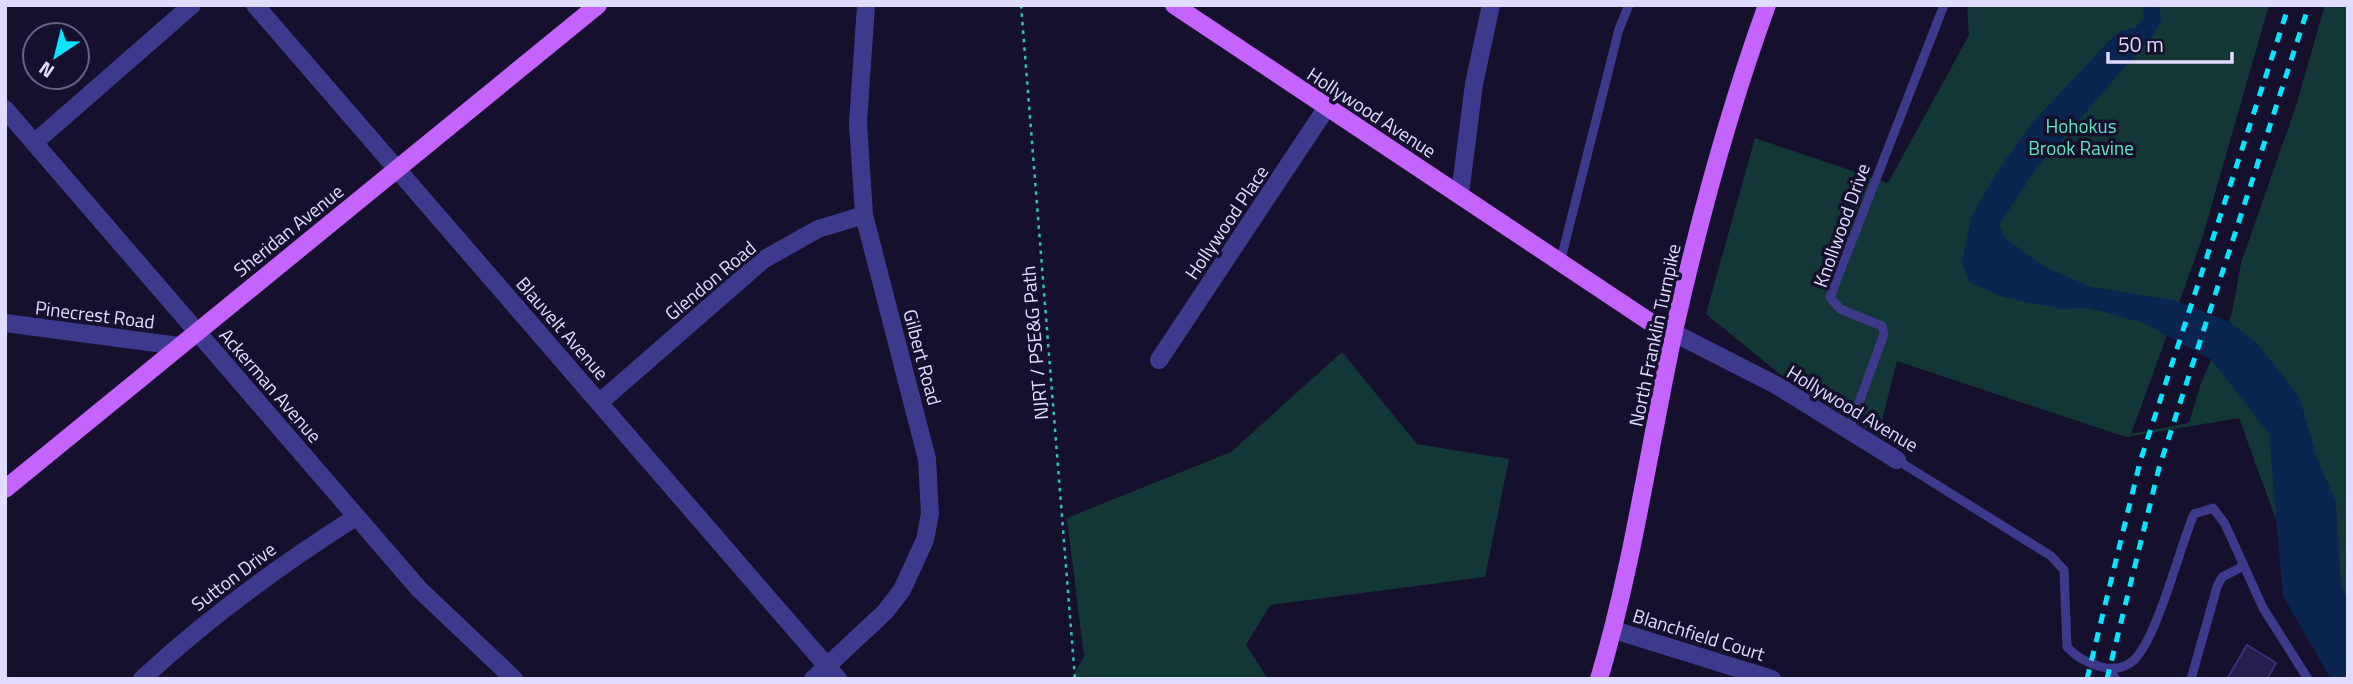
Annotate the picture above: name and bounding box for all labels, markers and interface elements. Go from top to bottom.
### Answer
north arrow [21,21,91,91]
scale bar [2108,21,2232,65]
text: 50 m [2118,28,2164,60]
text: N [32,55,60,86]
street label: Hollywood Avenue [1302,59,1442,165]
park label: Hohokus Brook Ravine [2028,111,2134,162]
street label: Hollywood Place [1177,159,1275,285]
street label: Knollwood Drive [1805,159,1877,291]
street label: Sheridan Avenue [227,176,349,284]
street label: Glendon Road [658,233,762,327]
street label: North Franklin Turnpike [1620,241,1688,429]
street label: NJRT / PSE&G Path [1013,265,1055,421]
street label: Blauvelt Avenue [510,270,616,386]
street label: Pinecrest Road [34,292,156,336]
street label: Gilbert Road [896,306,950,408]
street label: Ackerman Avenue [213,321,329,449]
street label: Hollywood Avenue [1782,357,1924,459]
street label: Sutton Drive [184,534,282,618]
street label: Blanchfield Court [1630,600,1769,668]

